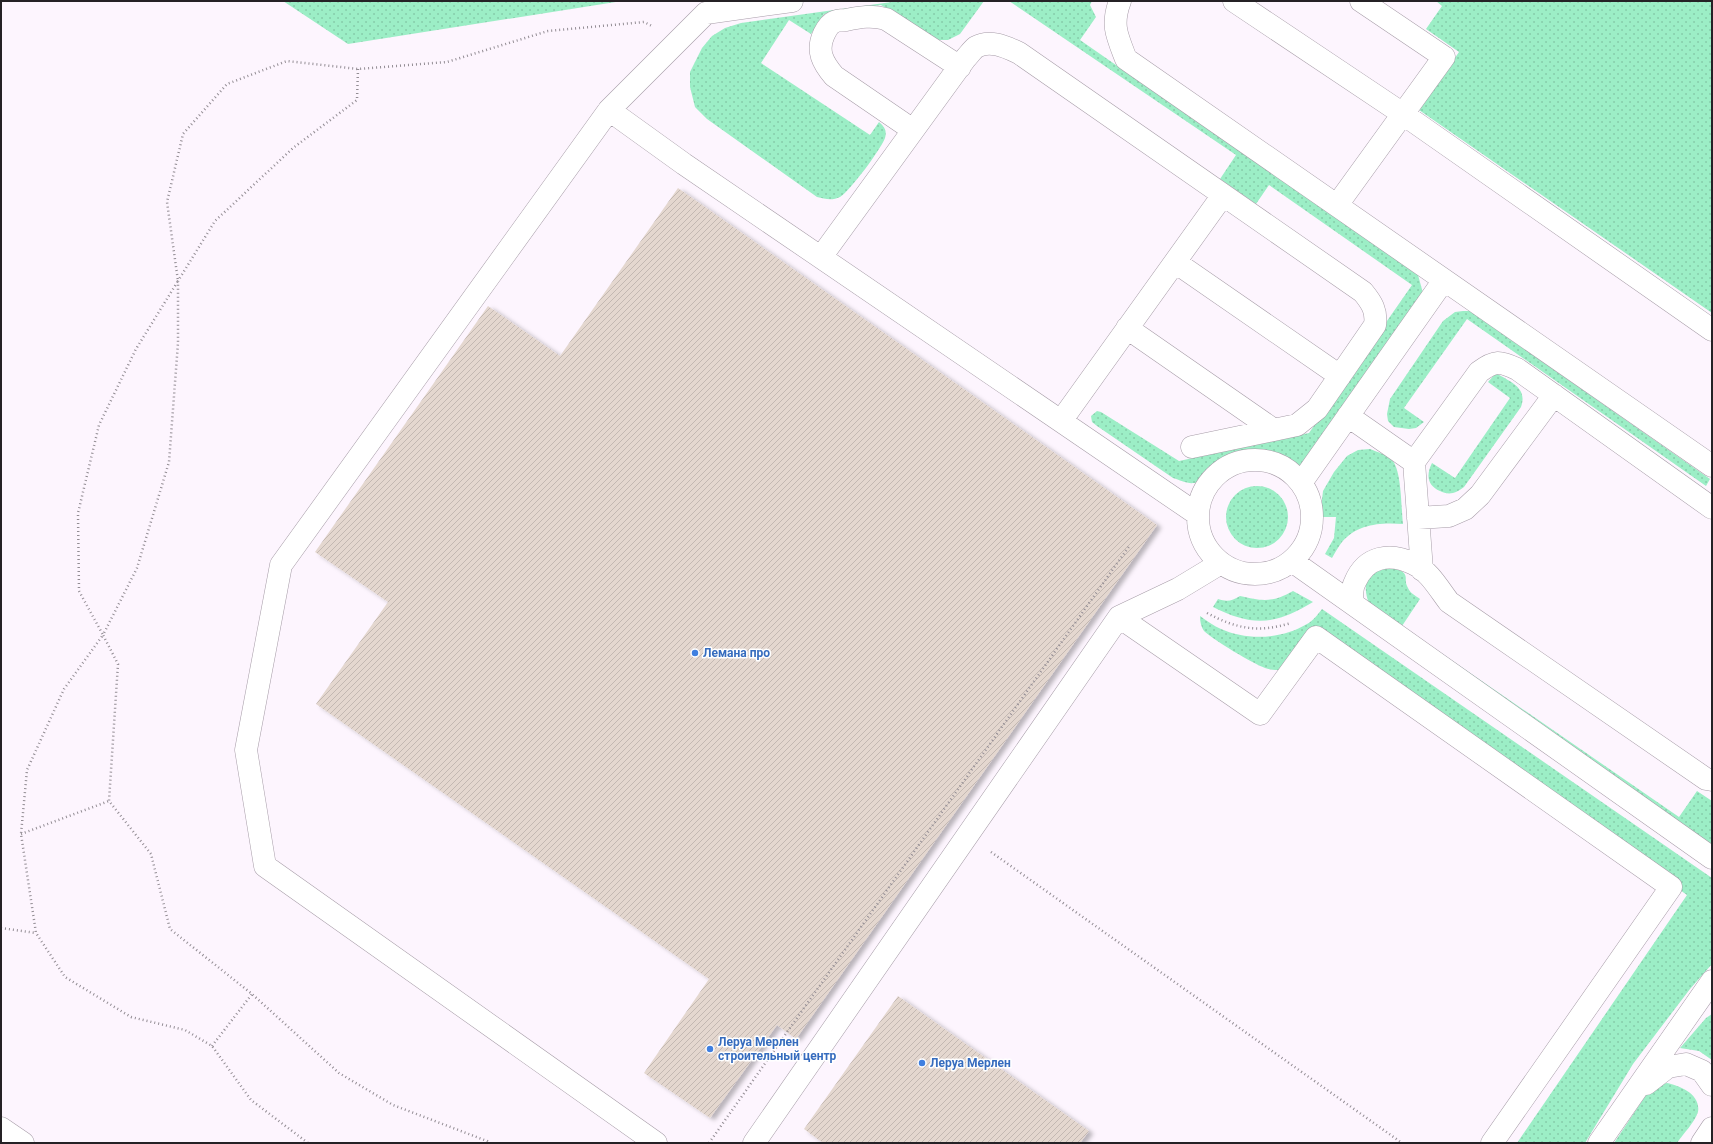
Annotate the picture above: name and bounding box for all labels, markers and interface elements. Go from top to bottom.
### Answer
place label: Лемана про [703,646,770,660]
marker: Лемана про [690,648,700,658]
place label: Леруа Мерлен строительный центр [718,1035,837,1063]
marker: Леруа Мерлен строительный центр [705,1044,715,1054]
place label: Леруа Мерлен [930,1056,1011,1070]
marker: Леруа Мерлен [917,1058,927,1068]

